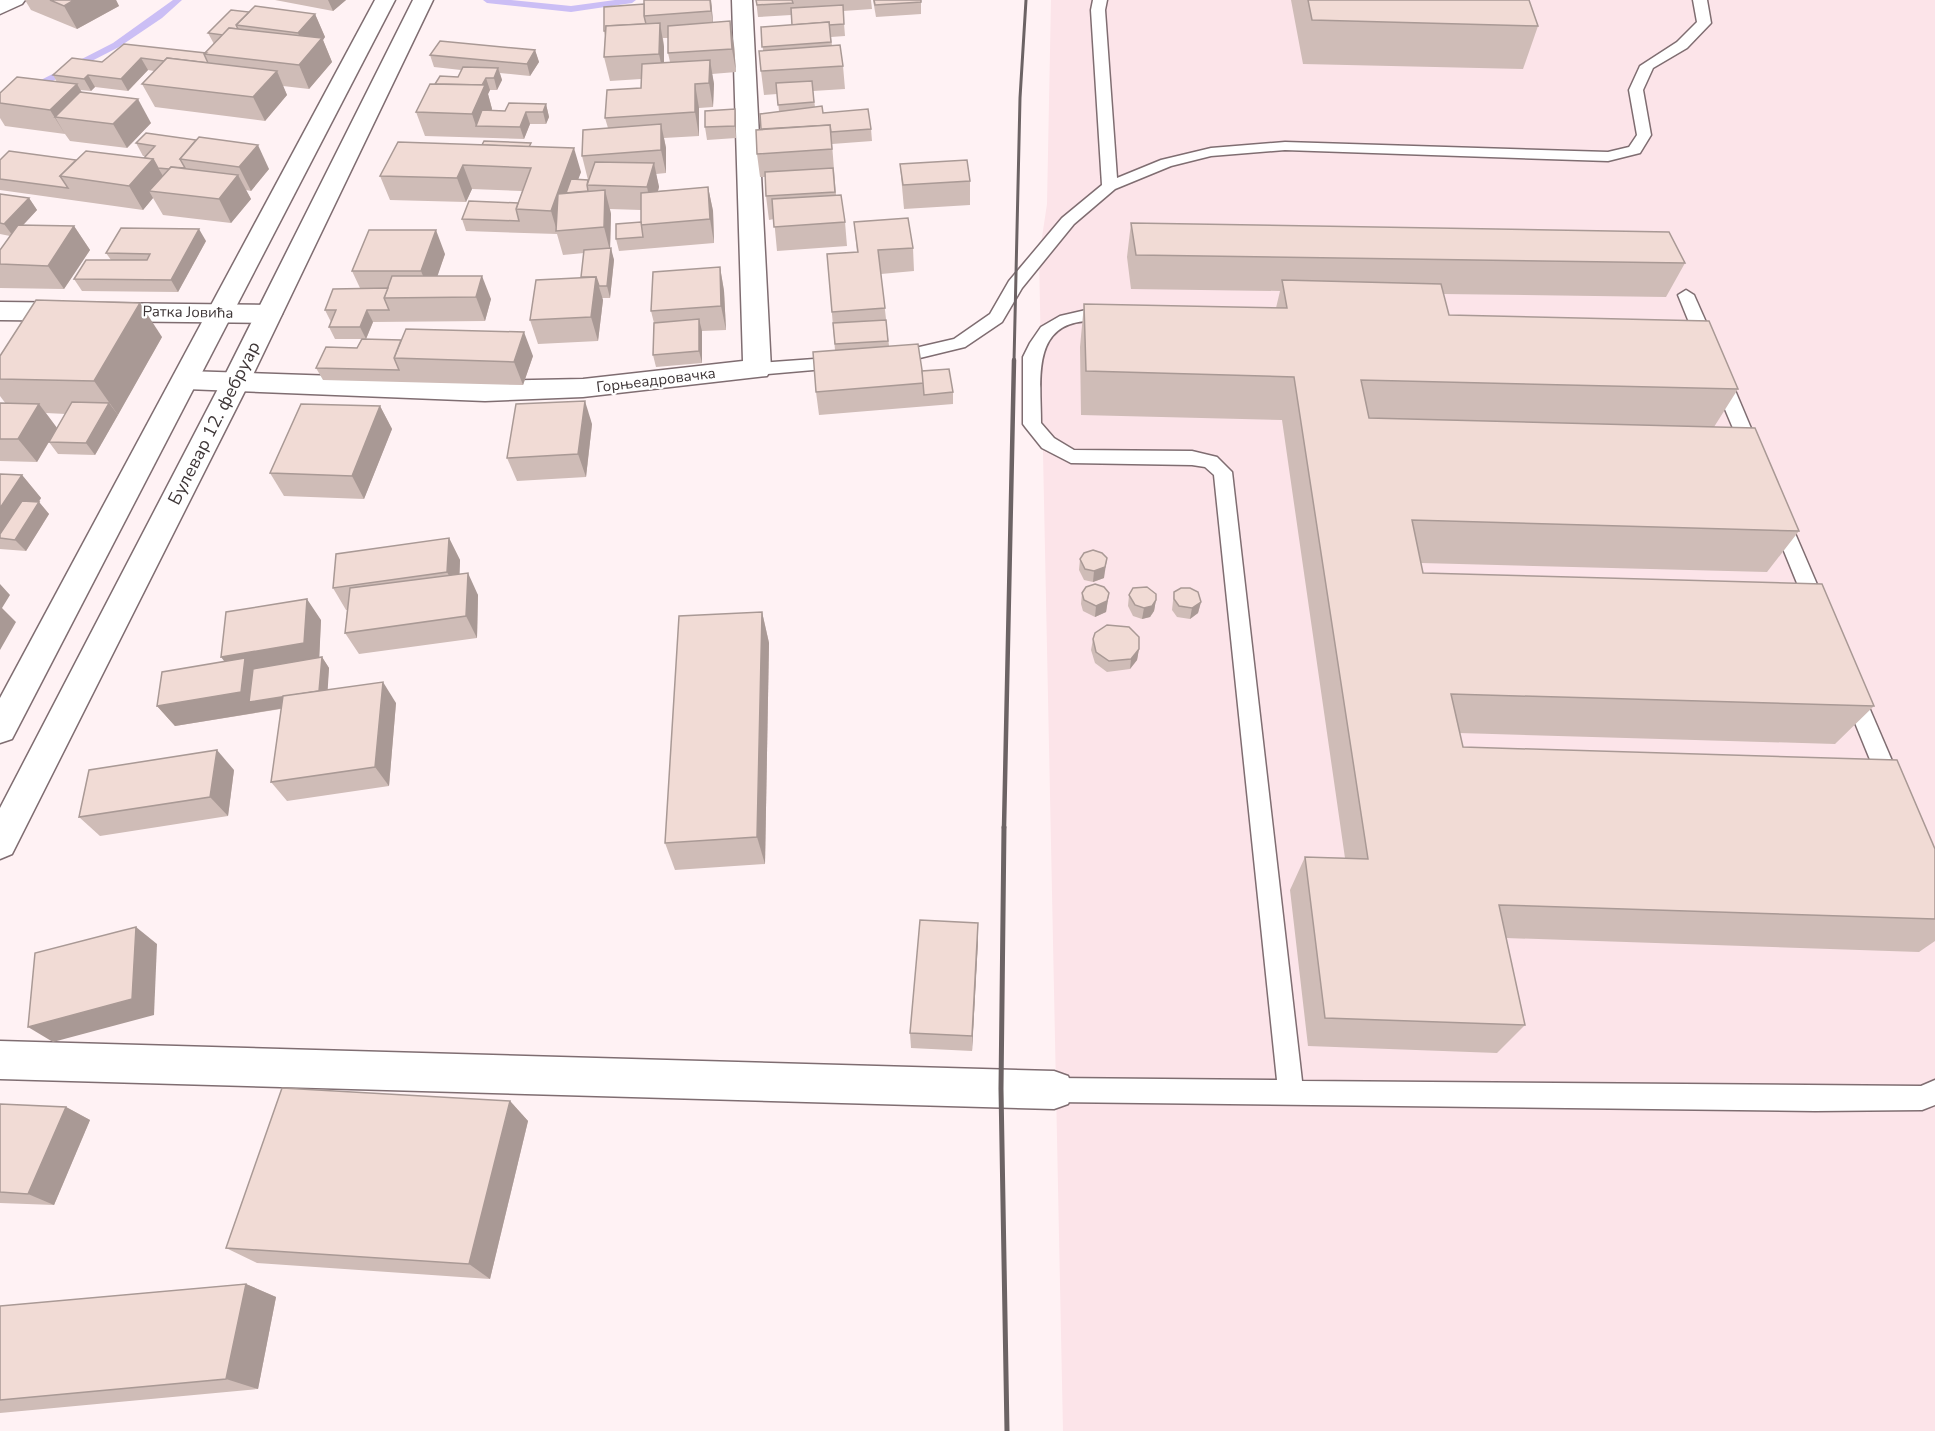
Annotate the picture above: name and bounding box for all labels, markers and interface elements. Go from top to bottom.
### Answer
street label: Ратка Јовића [142,301,234,323]
street label: Булевар 12. фебруар [162,337,266,509]
street label: Горњеадровачка [595,363,717,397]

